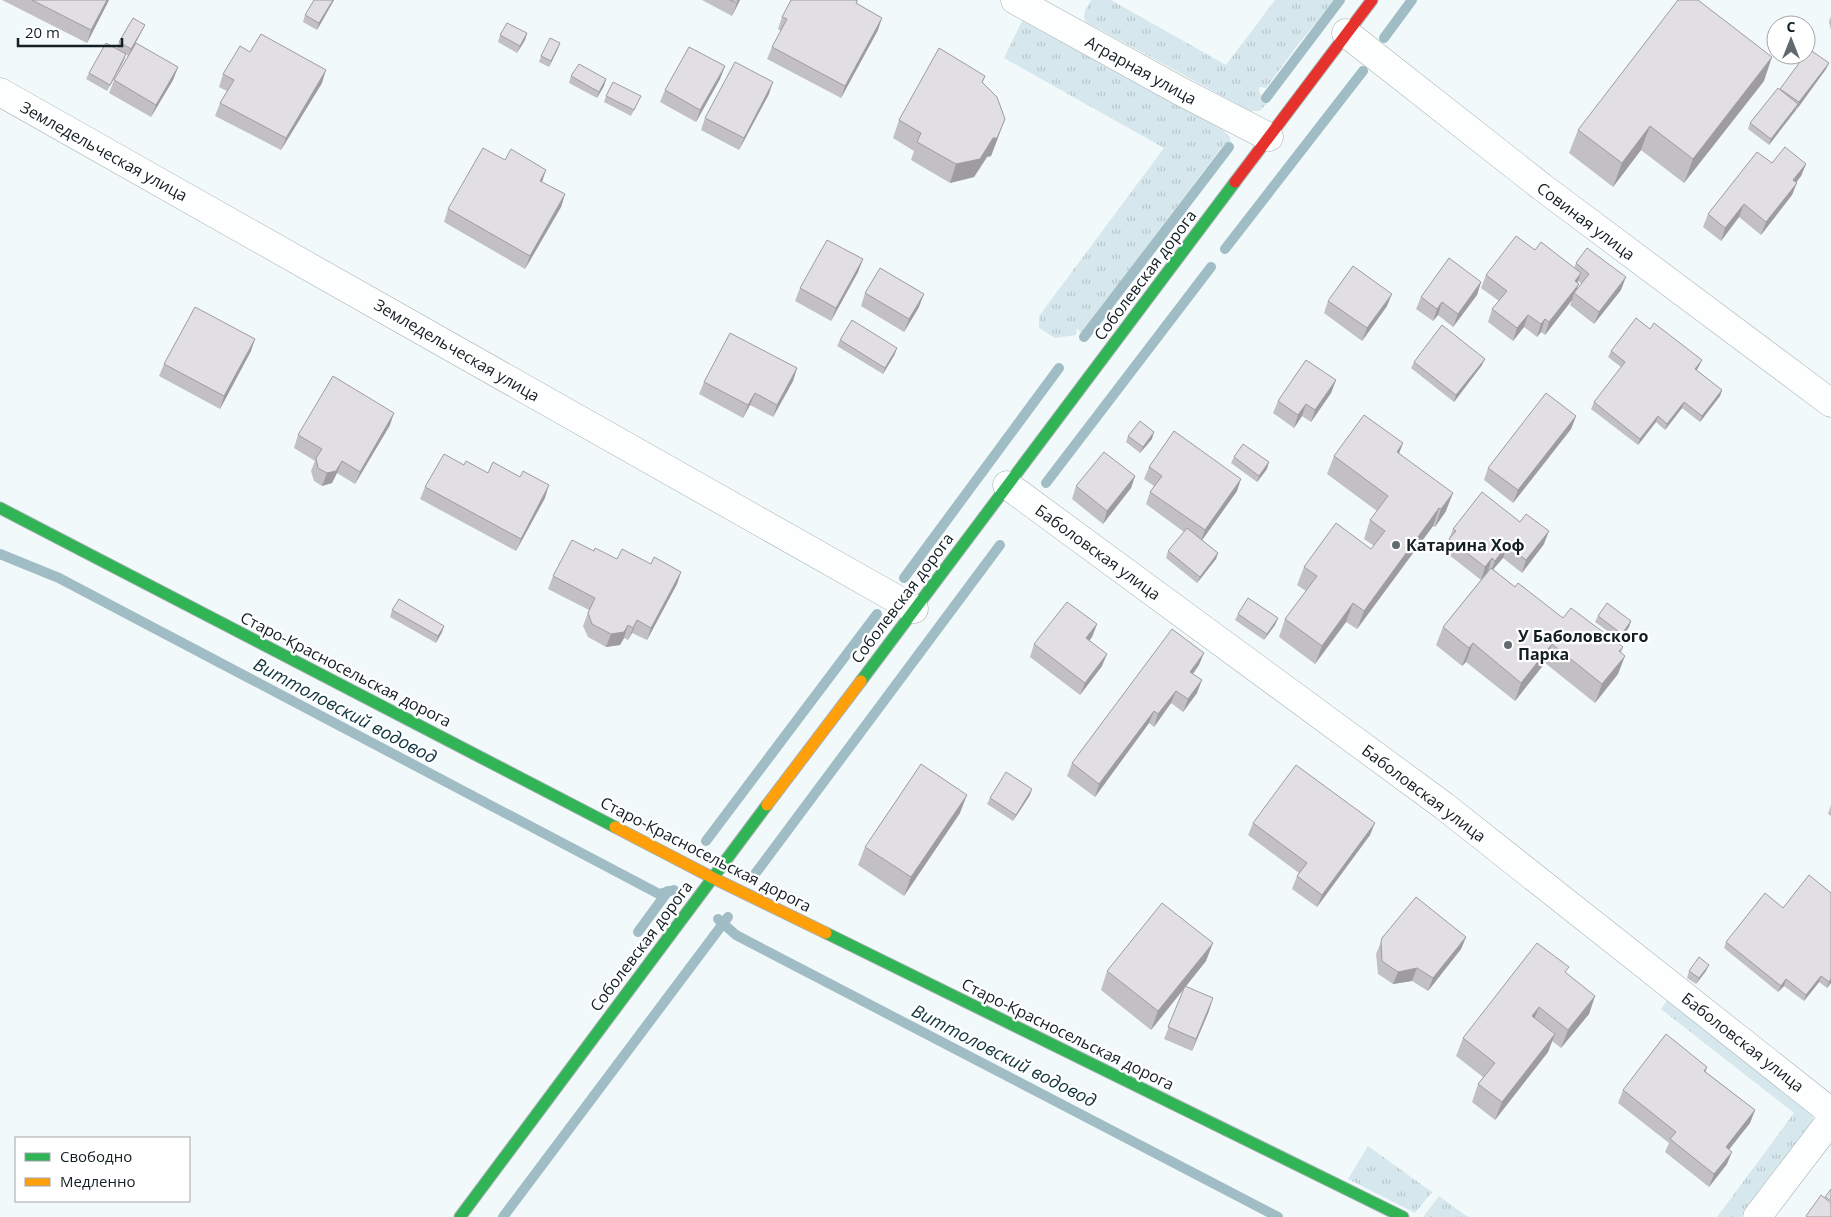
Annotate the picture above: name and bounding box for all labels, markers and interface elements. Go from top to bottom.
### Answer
scale bar [18,15,121,47]
north arrow [1766,15,1816,65]
text: С [1787,17,1796,36]
text: 20 m [25,22,60,42]
street label: Аграрная улица [1082,30,1200,110]
street label: Земледельческая улица [17,96,191,206]
street label: Совиная улица [1533,177,1639,265]
street label: Соболевская дорога [1089,205,1201,345]
street label: Земледельческая улица [370,294,544,406]
street label: Баболовская улица [1031,499,1165,605]
street label: Соболевская дорога [846,528,958,668]
place label: Катарина Хоф [1406,534,1525,556]
marker: Катарина Хоф [1390,539,1402,551]
street label: Старо-Красносельская дорога [237,606,455,732]
place label: У Баболовского Парка [1518,625,1648,665]
marker: У Баболовского Парка [1502,639,1514,651]
water label: Виттоловский водовод [250,652,441,769]
street label: Баболовская улица [1358,739,1490,847]
street label: Старо-Красносельская дорога [597,791,815,917]
street label: Соболевская дорога [585,876,697,1016]
street label: Старо-Красносельская дорога [958,973,1178,1095]
street label: Баболовская улица [1677,987,1809,1097]
water label: Виттоловский водовод [908,998,1101,1112]
legend [15,1137,190,1202]
text: Свободно [60,1146,132,1166]
text: Медленно [60,1171,136,1191]

